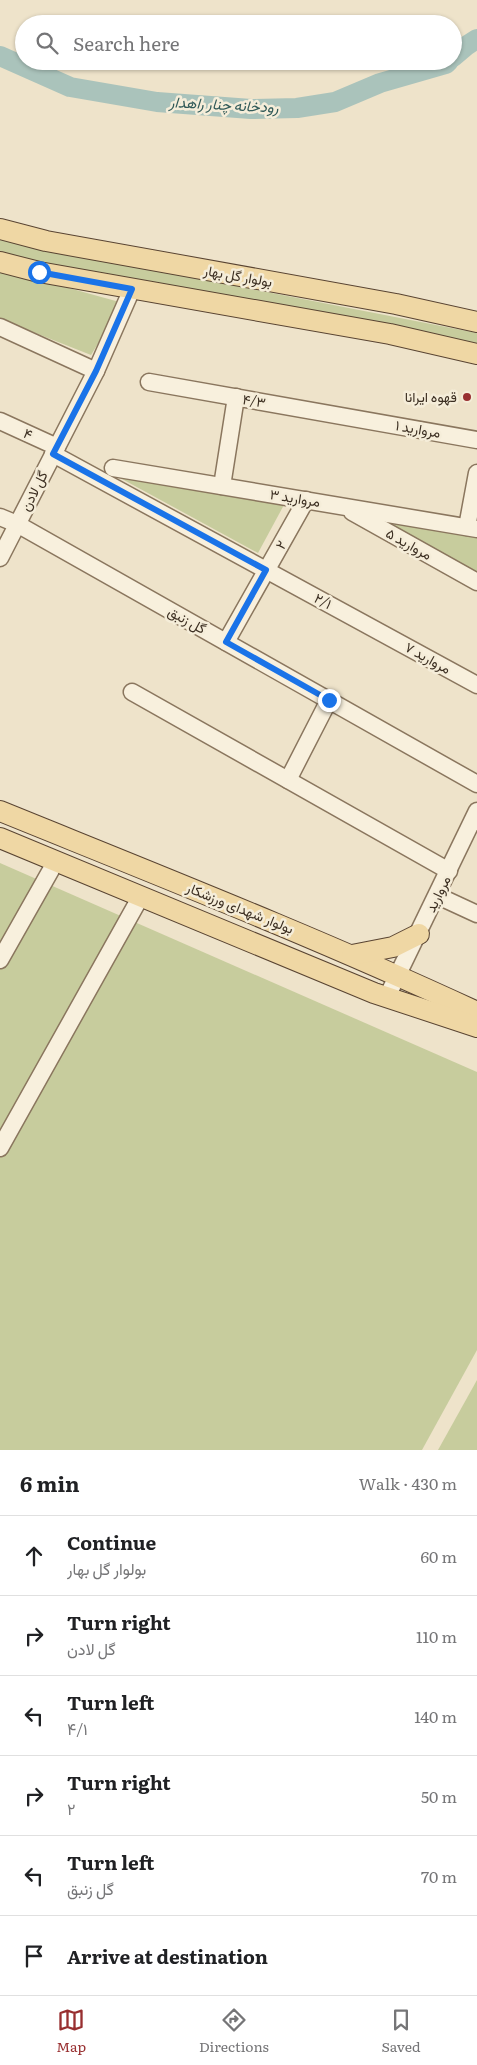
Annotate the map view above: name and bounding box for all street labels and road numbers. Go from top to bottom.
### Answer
street label: بولوار گل بهار [201,259,274,291]
street label: ۴/۳ [241,388,267,412]
street label: مروارید ۱ [394,414,442,442]
street label: ۴ [21,422,36,444]
street label: گل لادن [15,467,52,514]
street label: مروارید ۳ [269,483,322,511]
street label: مروارید ۵ [383,522,436,564]
street label: ۲ [270,536,291,553]
street label: ۲/۱ [311,587,336,613]
street label: گل زنبق [165,600,210,638]
street label: مروارید ۷ [402,636,455,678]
street label: مروارید [420,872,455,915]
street label: بولوار شهدای ورزشکار [183,876,297,938]

